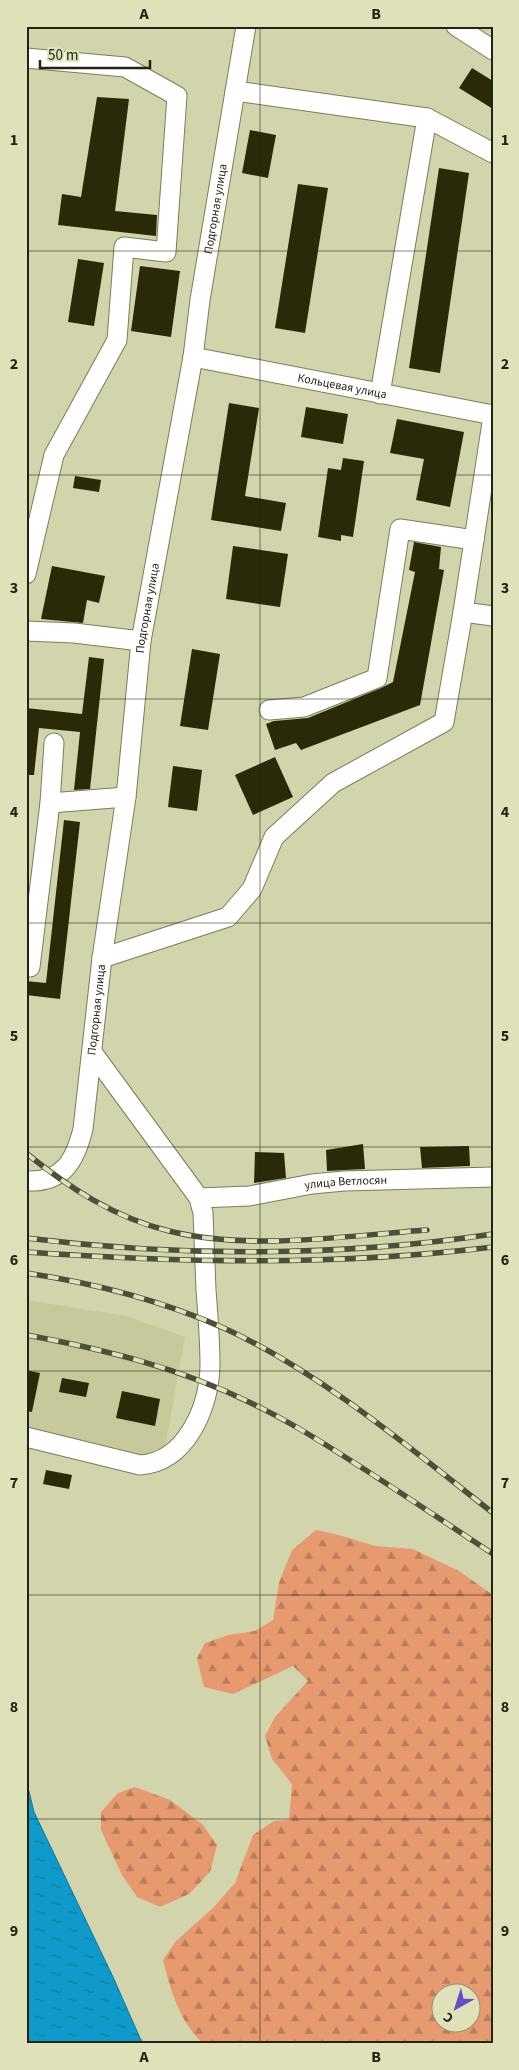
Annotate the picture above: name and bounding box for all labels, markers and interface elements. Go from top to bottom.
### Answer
text: A [138,3,149,25]
text: B [371,3,381,25]
scale bar [40,38,150,70]
text: 50 m [48,45,78,66]
text: 1 [10,129,18,151]
text: 1 [501,129,509,151]
street label: Подгорная улица [199,163,231,255]
text: 2 [10,353,18,375]
text: 2 [501,353,509,375]
street label: Кольцевая улица [296,369,388,403]
street label: Подгорная улица [131,562,164,654]
text: 3 [10,577,18,599]
text: 3 [501,577,509,599]
text: 4 [10,801,19,823]
text: 4 [501,801,510,823]
street label: Подгорная улица [83,963,110,1056]
text: 5 [10,1025,18,1047]
text: 5 [501,1025,509,1047]
street label: улица Ветлосян [303,1171,387,1194]
text: 6 [10,1249,18,1271]
text: 6 [501,1249,509,1271]
text: 7 [10,1472,18,1494]
text: 7 [501,1472,509,1494]
text: 8 [10,1696,18,1718]
text: 8 [501,1696,509,1718]
text: 9 [10,1920,18,1942]
text: 9 [501,1920,509,1942]
north arrow [432,1982,482,2032]
text: С [439,2007,458,2028]
text: A [138,2046,149,2068]
text: B [371,2046,381,2068]

